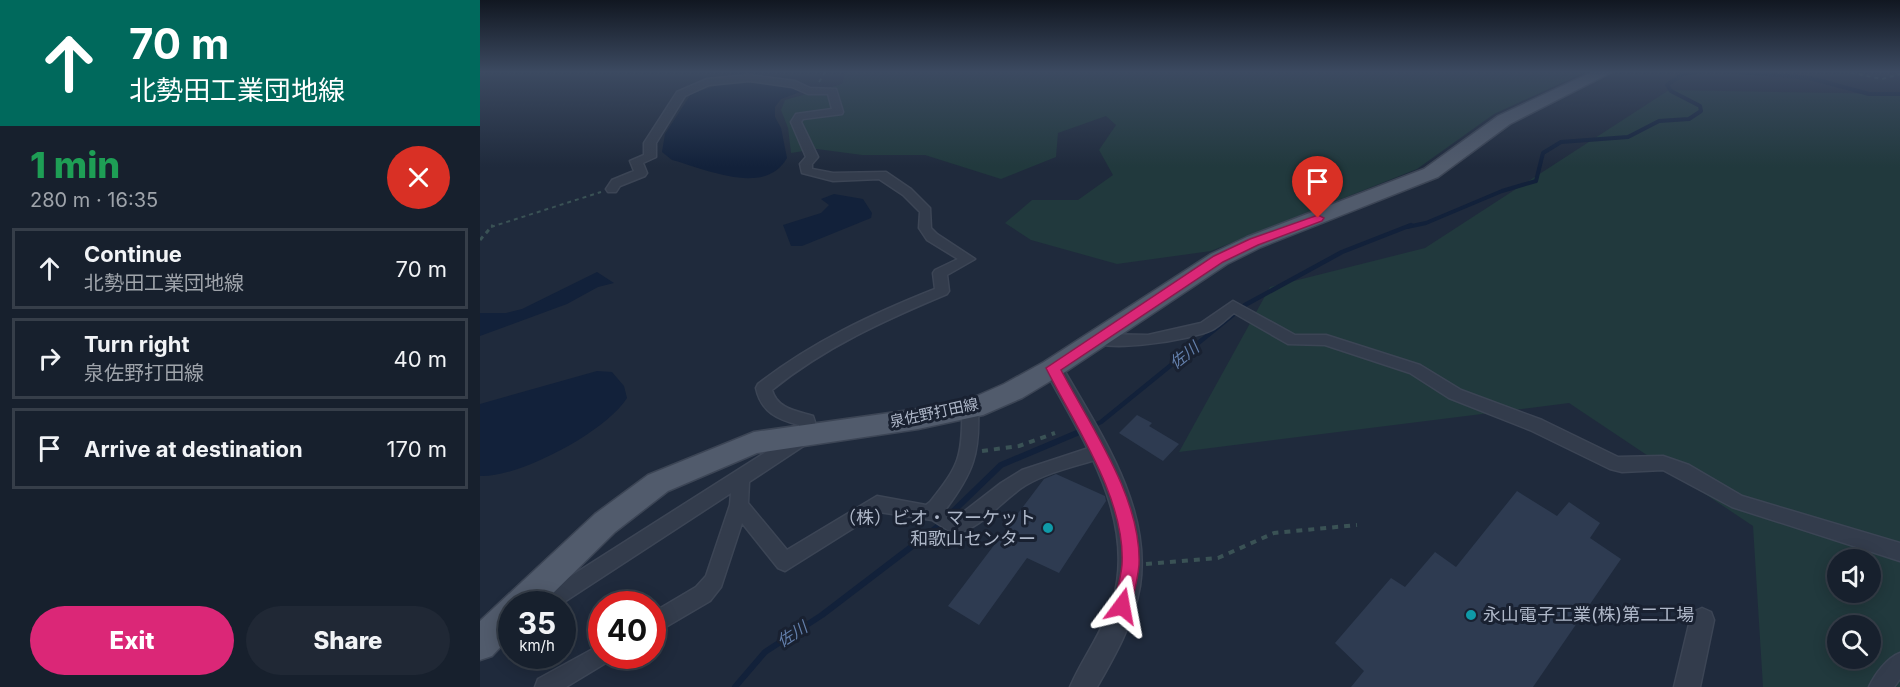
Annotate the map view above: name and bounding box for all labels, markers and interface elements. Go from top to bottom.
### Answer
text: 70 m [129,18,229,69]
icon: ahead [30,24,108,102]
text: 北勢田工業団地線 [129,74,345,107]
text: 1 min [30,143,120,187]
button: close [387,146,450,209]
pin [1292,156,1343,218]
icon: arrive [1301,165,1334,198]
text: 280 m · 16:35 [30,188,158,212]
text: Continue [84,241,182,267]
icon: ahead [33,252,66,285]
text: 70 m [396,256,447,282]
text: 北勢田工業団地線 [84,271,244,295]
text: Turn right [84,331,190,357]
water label: 佐川 [1165,336,1204,373]
icon: right [33,342,66,375]
text: 40 m [393,346,447,372]
text: 泉佐野打田線 [84,361,204,385]
street label: 泉佐野打田線 [888,394,980,431]
icon: arrive [33,432,66,465]
text: Arrive at destination [84,436,303,462]
text: 170 m [387,436,447,462]
place label: （株）ビオ・マーケット 和歌山センター [838,507,1036,549]
marker: （株）ビオ・マーケット 和歌山センター [1041,521,1055,535]
map controls [1827,549,1881,669]
button: sound [1827,549,1881,603]
position arrow [1090,574,1154,638]
speed limit sign: 40 [588,591,666,669]
place label: 永山電子工業(株)第二工場 [1483,604,1694,625]
text: 35 [518,605,556,641]
button: Exit [30,606,234,675]
button: Share [246,606,450,675]
marker: 永山電子工業(株)第二工場 [1464,608,1478,622]
button: search [1827,615,1881,669]
water label: 佐川 [773,616,813,651]
text: km/h [519,636,555,655]

